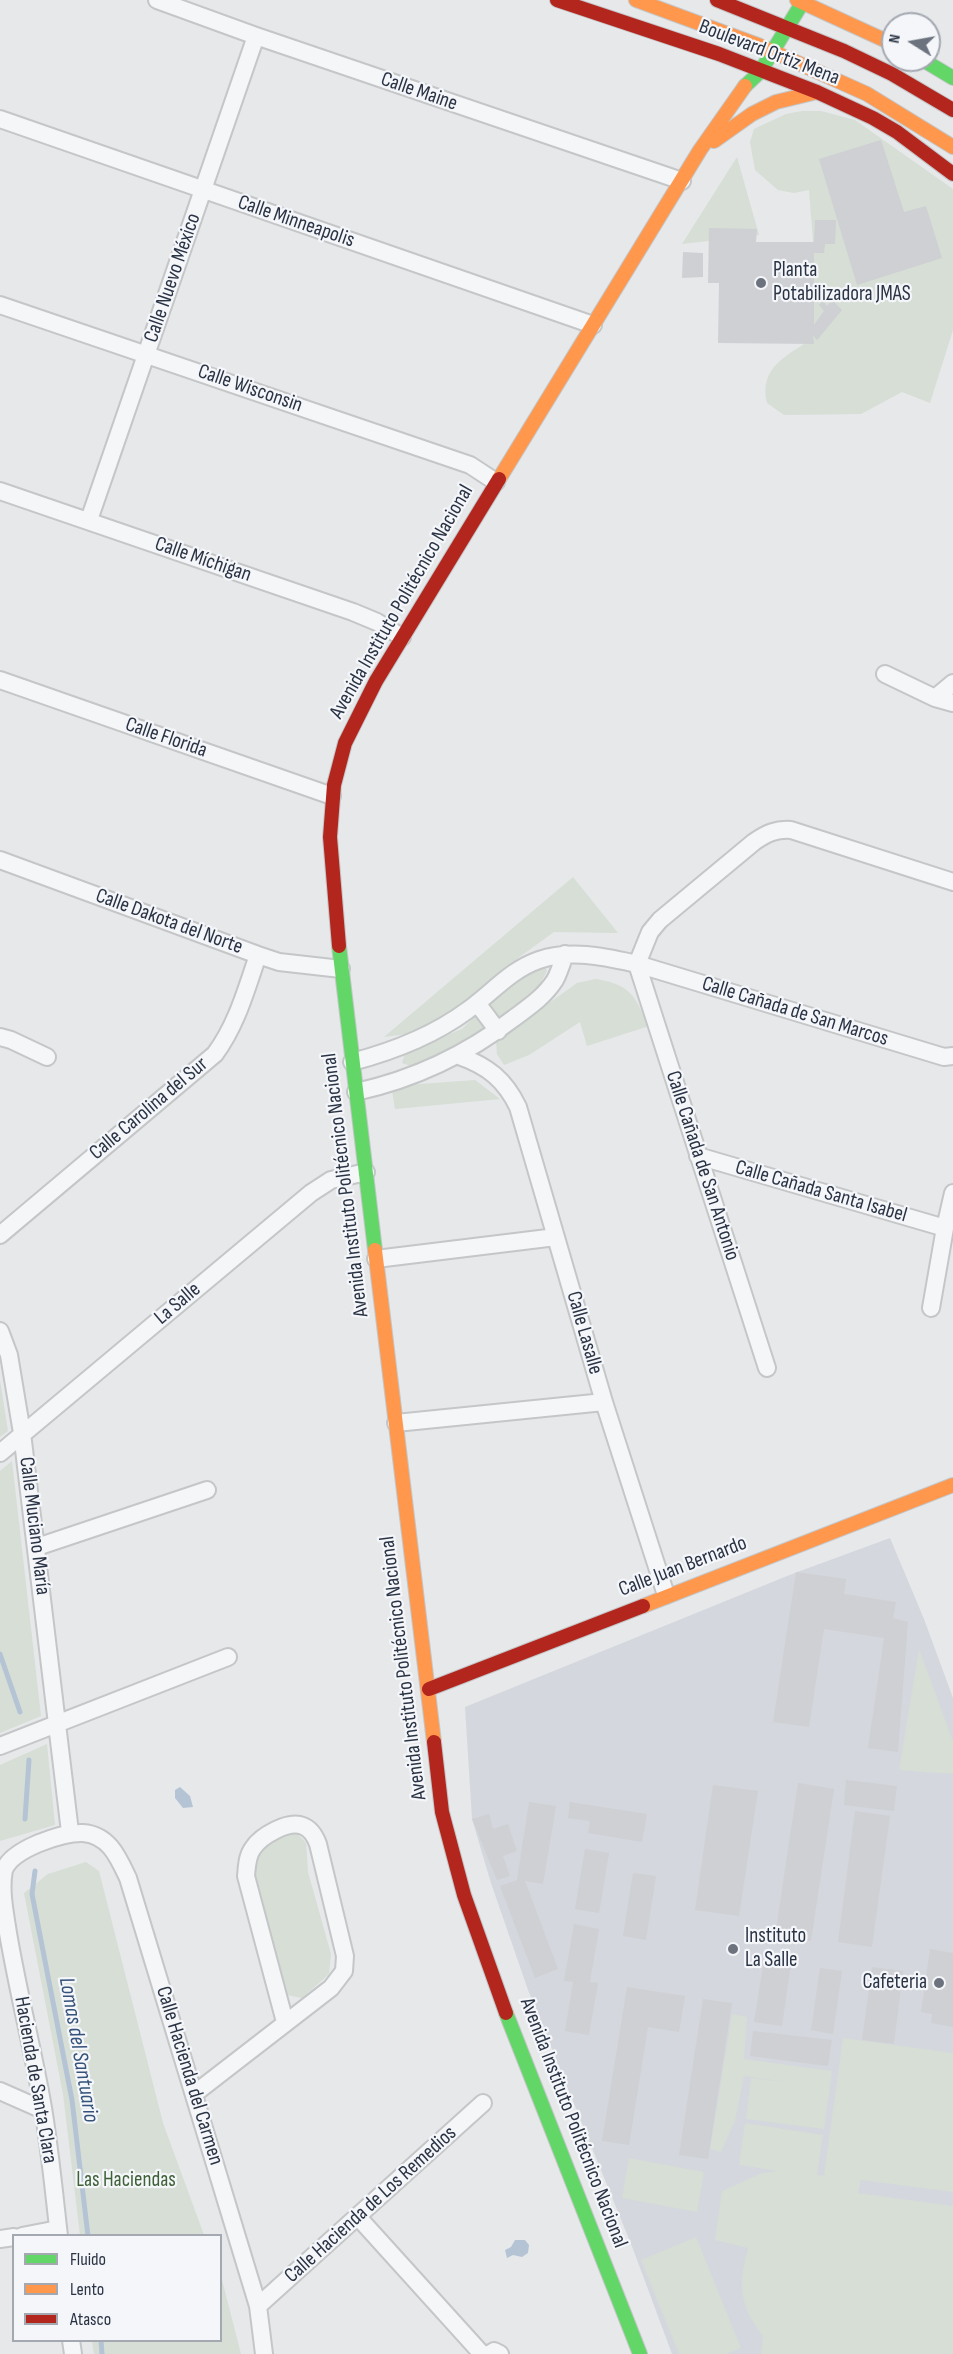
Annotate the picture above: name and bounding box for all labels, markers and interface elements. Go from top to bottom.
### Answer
north arrow [881,12,941,72]
street label: Boulevard Ortiz Mena [695,15,843,91]
text: N [885,33,905,45]
street label: Calle Maine [377,67,461,117]
street label: Calle Minneapolis [234,190,358,254]
street label: Calle Nuevo México [139,210,207,346]
place label: Planta Potabilizadora JMAS [773,258,911,308]
marker: Planta Potabilizadora JMAS [754,276,768,290]
street label: Calle Wisconsin [194,359,306,419]
street label: Avenida Instituto Politécnico Nacional [325,481,479,723]
street label: Calle Míchigan [151,532,255,588]
street label: Calle Florida [122,712,210,764]
street label: Calle Dakota del Norte [92,884,246,960]
street label: Calle Cañada de San Marcos [699,972,891,1052]
street label: Calle Carolina del Sur [85,1052,213,1166]
street label: Avenida Instituto Politécnico Nacional [317,1052,375,1318]
street label: Calle Cañada de San Antonio [659,1068,745,1264]
street label: Calle Cañada Santa Isabel [732,1155,910,1229]
street label: La Salle [150,1277,206,1331]
street label: Calle Lasalle [560,1289,608,1377]
street label: Calle Muciano María [13,1456,55,1596]
street label: Calle Juan Bernardo [615,1531,751,1603]
street label: Avenida Instituto Politécnico Nacional [375,1535,433,1801]
place label: Instituto La Salle [745,1924,806,1974]
marker: Instituto La Salle [726,1942,740,1956]
place label: Cafeteria [862,1970,927,1996]
water label: Lomas del Santuario [52,1975,104,2125]
marker: Cafeteria [932,1976,946,1990]
street label: Calle Hacienda del Carmen [150,1984,228,2168]
street label: Hacienda de Santa Clara [8,1995,62,2165]
street label: Avenida Instituto Politécnico Nacional [514,1995,632,2251]
street label: Calle Hacienda de Los Remedios [280,2121,462,2289]
park label: Las Haciendas [76,2168,176,2194]
legend [12,2234,222,2342]
text: Fluido [70,2249,106,2270]
text: Lento [70,2279,104,2300]
text: Atasco [70,2309,111,2330]

